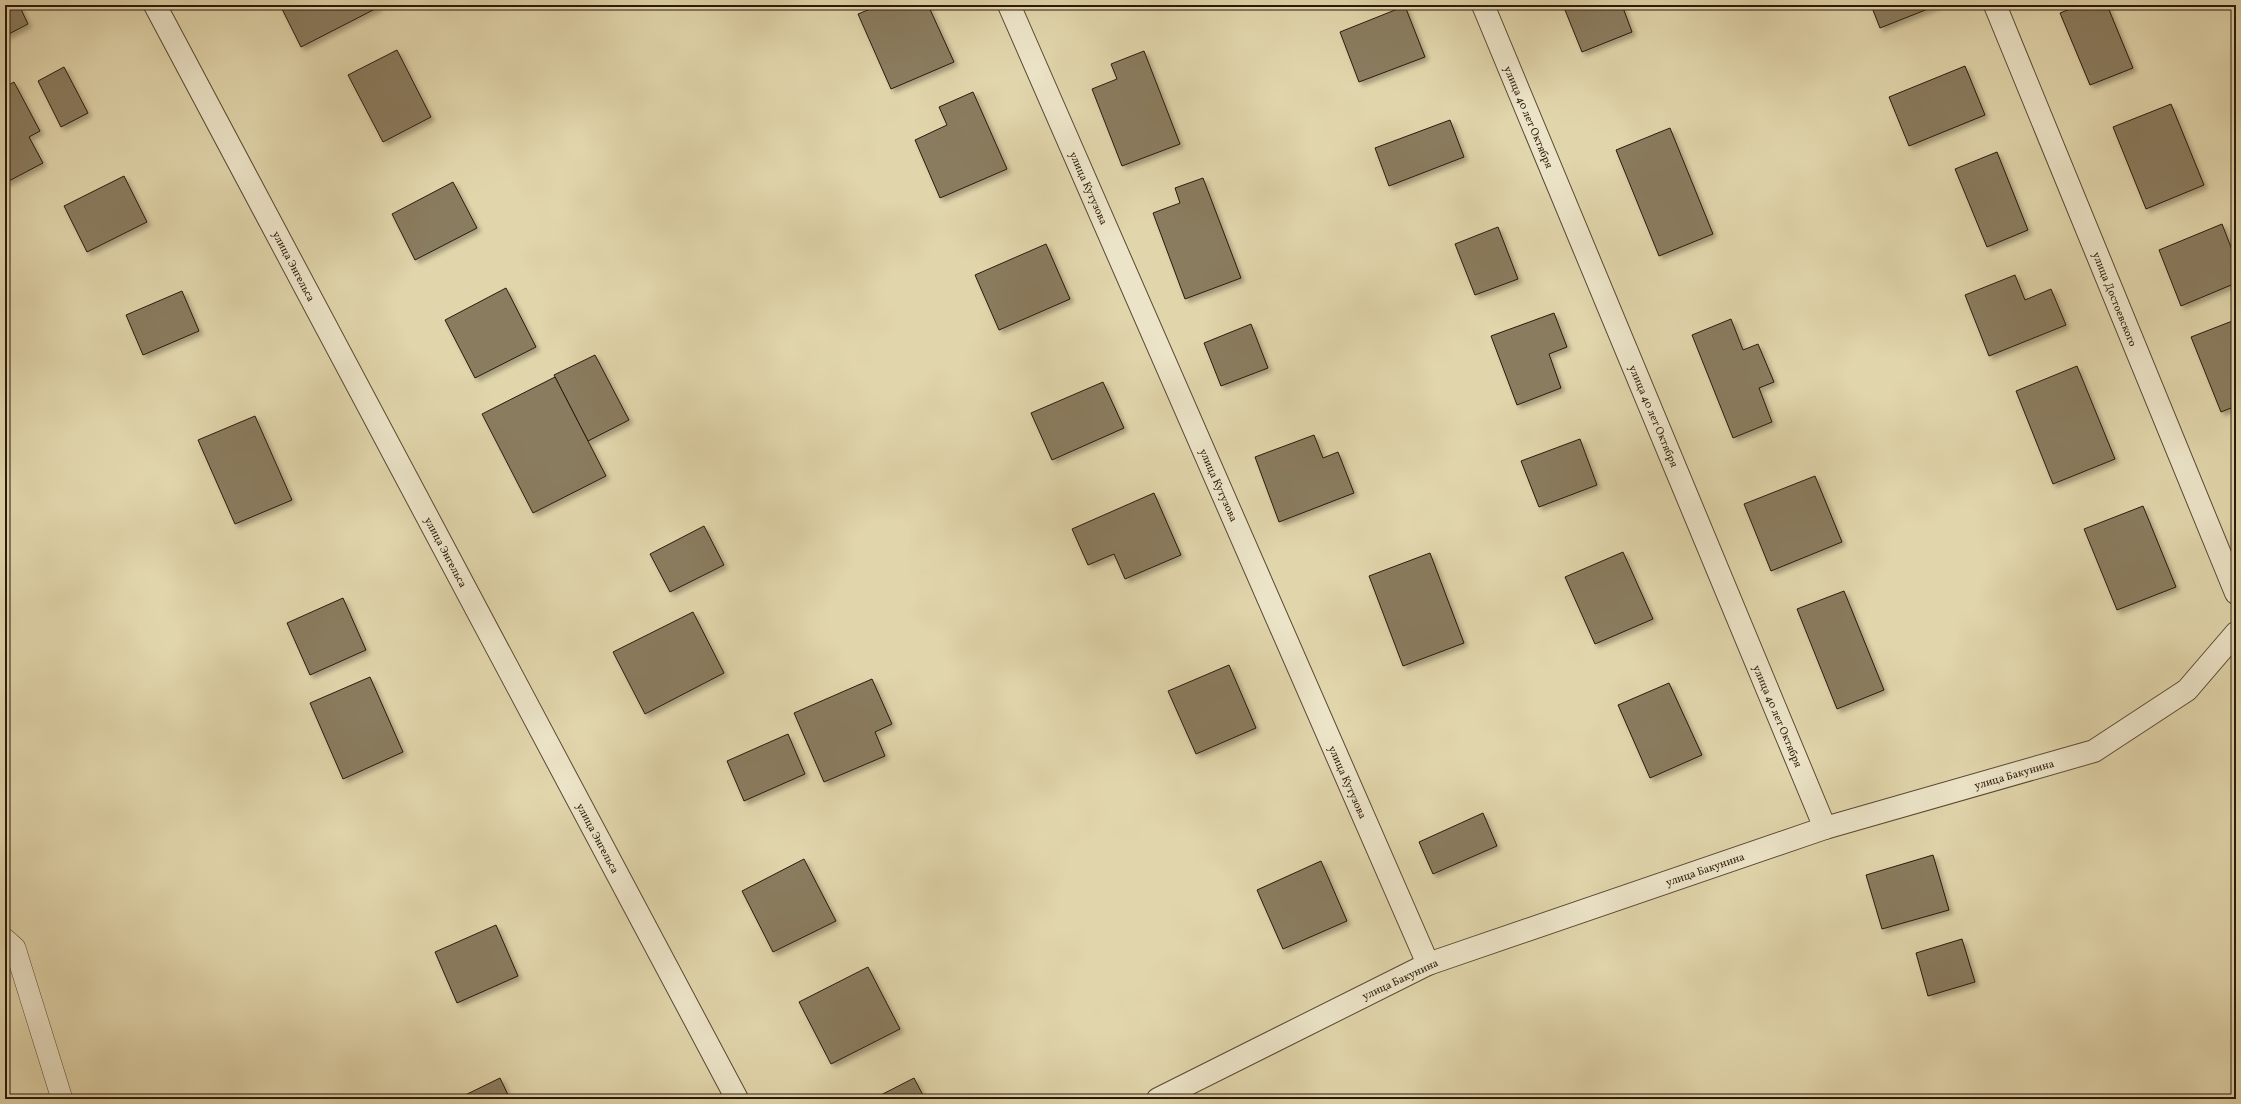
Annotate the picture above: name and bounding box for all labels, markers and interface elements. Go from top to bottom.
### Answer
street label: улица 40 лет Октября [1499,64,1556,171]
street label: улица Кутузова [1065,150,1111,228]
street label: улица Энгельса [268,229,318,305]
street label: улица Достоевского [2088,250,2139,349]
street label: улица 40 лет Октября [1624,363,1681,470]
street label: улица Кутузова [1195,447,1241,525]
street label: улица Энгельса [420,515,470,591]
street label: улица 40 лет Октября [1748,663,1805,770]
street label: улица Кутузова [1324,744,1370,822]
street label: улица Бакунина [1973,757,2057,794]
street label: улица Энгельса [572,801,622,877]
street label: улица Бакунина [1664,850,1747,891]
street label: улица Бакунина [1360,956,1442,1005]

